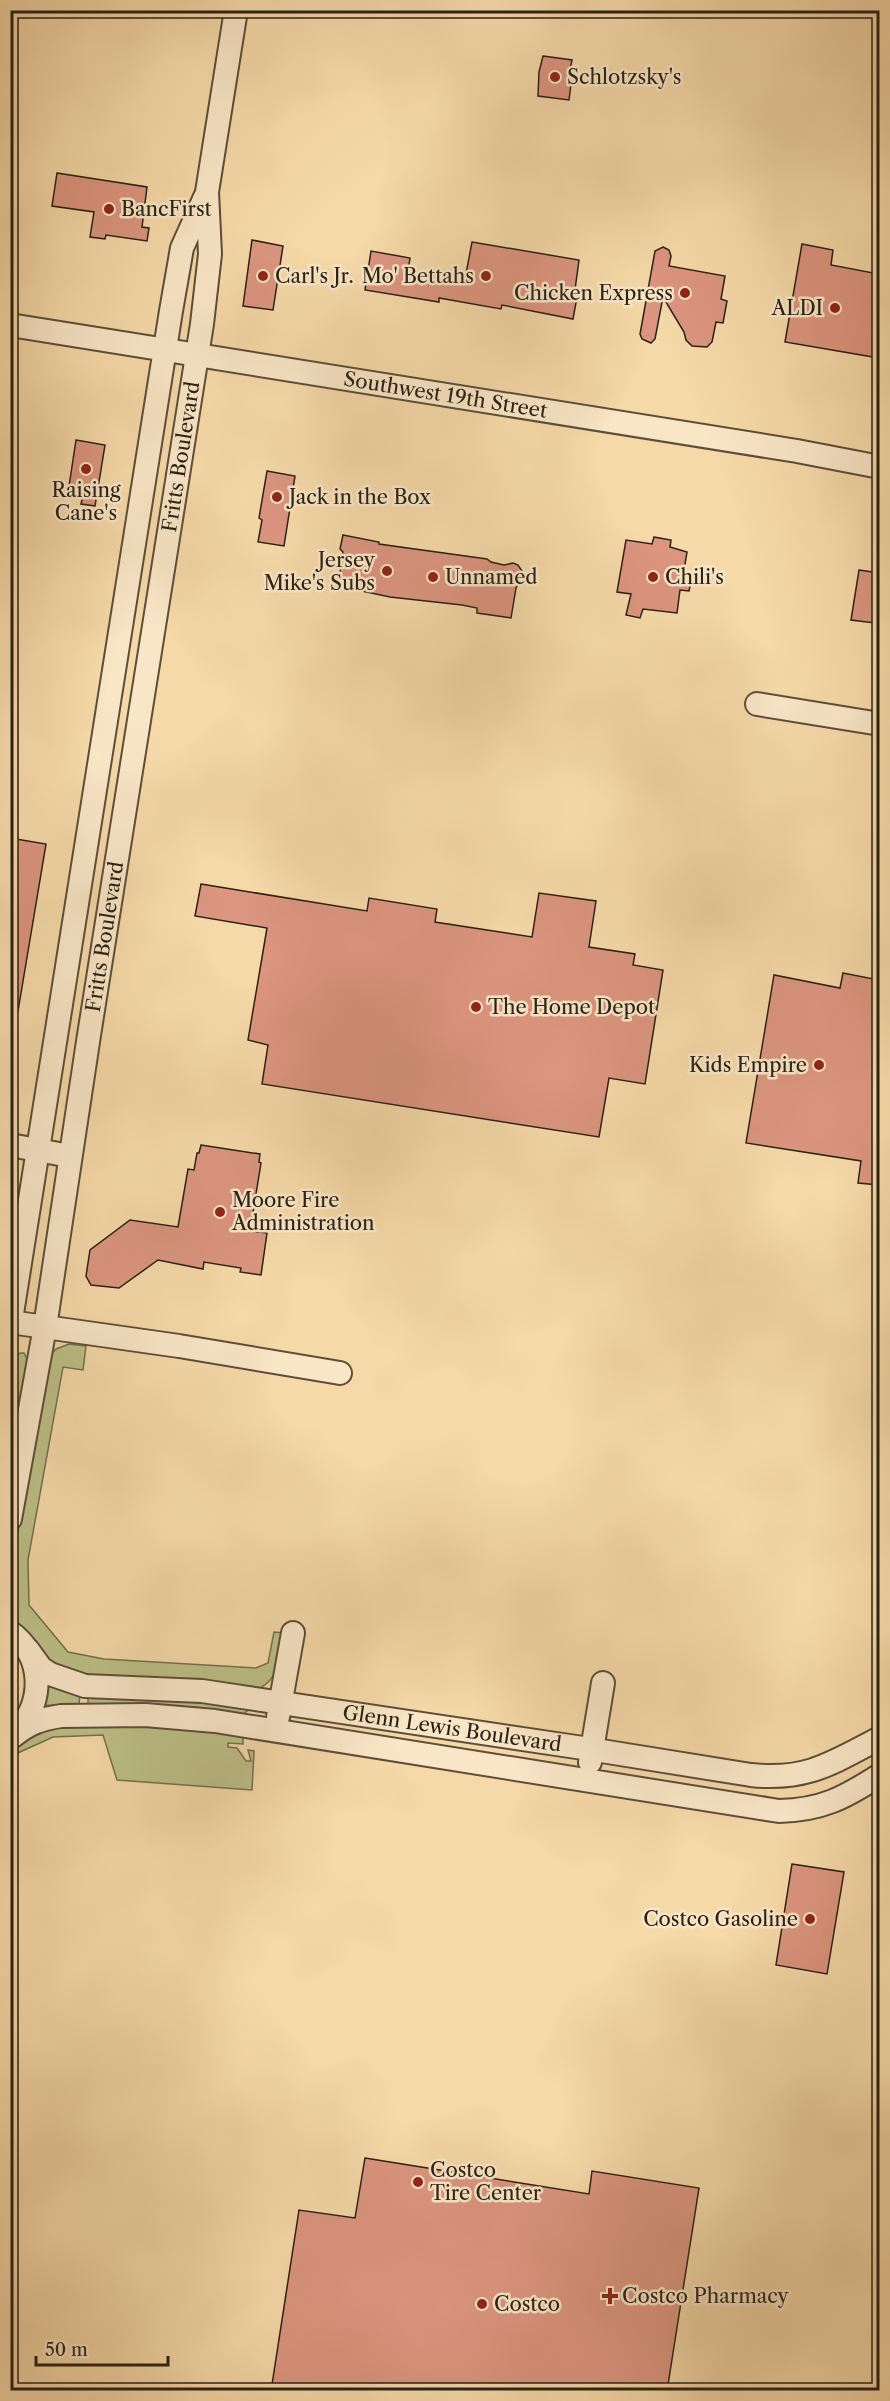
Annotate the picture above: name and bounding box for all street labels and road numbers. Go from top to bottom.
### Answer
street label: Southwest 19th Street [342,367,549,423]
street label: Fritts Boulevard [157,380,205,534]
street label: Fritts Boulevard [81,860,128,1014]
street label: Glenn Lewis Boulevard [341,1700,563,1757]

